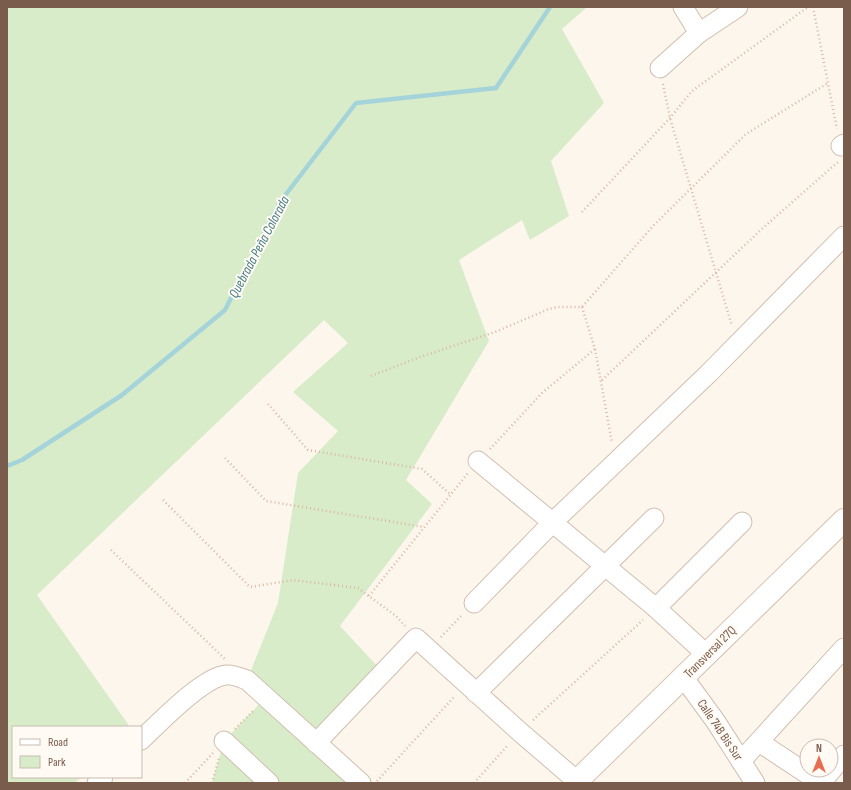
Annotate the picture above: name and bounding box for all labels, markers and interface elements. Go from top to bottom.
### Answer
water label: Quebrada Peña Colorada [225,193,293,301]
street label: Transversal 27Q [680,622,740,682]
street label: Calle 74B Bis Sur [694,696,747,764]
legend [12,726,142,778]
text: Road [48,735,68,750]
north arrow [799,738,839,778]
text: N [816,742,822,755]
text: Park [48,755,66,770]

